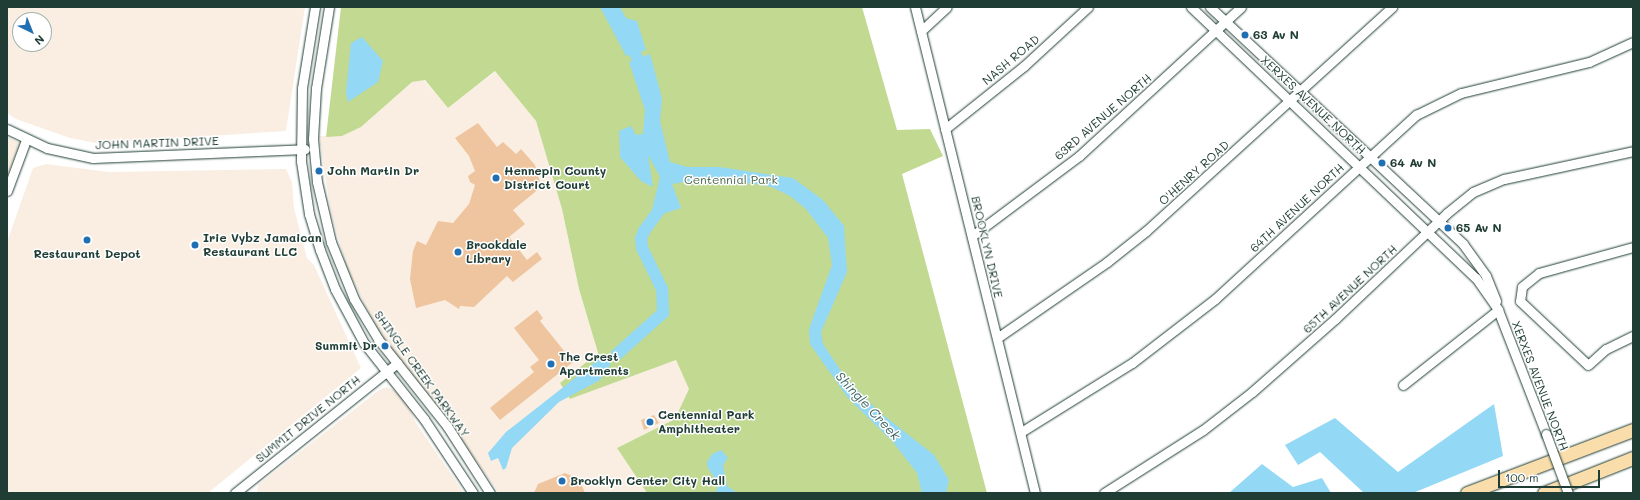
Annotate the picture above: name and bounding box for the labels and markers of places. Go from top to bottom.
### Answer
place label: 63 Av N [1253,28,1299,42]
marker: 63 Av N [1240,30,1250,40]
place label: 64 Av N [1390,156,1436,170]
marker: 64 Av N [1377,158,1387,168]
place label: John Martin Dr [327,164,419,178]
place label: Hennepin County District Court [504,164,606,192]
marker: John Martin Dr [314,166,324,176]
marker: Hennepin County District Court [491,173,501,183]
place label: 65 Av N [1456,221,1502,235]
marker: 65 Av N [1443,223,1453,233]
place label: Irie Vybz Jamaican Restaurant LLC [203,231,322,259]
marker: Restaurant Depot [82,235,92,245]
place label: Brookdale Library [466,238,527,266]
marker: Irie Vybz Jamaican Restaurant LLC [190,240,200,250]
place label: Restaurant Depot [33,247,141,261]
marker: Brookdale Library [453,247,463,257]
place label: Summit Dr [315,339,377,353]
marker: Summit Dr [380,341,390,351]
place label: The Crest Apartments [559,350,629,378]
marker: The Crest Apartments [546,359,556,369]
place label: Centennial Park Amphitheater [658,408,754,436]
marker: Centennial Park Amphitheater [645,417,655,427]
place label: Brooklyn Center City Hall [570,474,725,488]
marker: Brooklyn Center City Hall [557,476,567,486]

